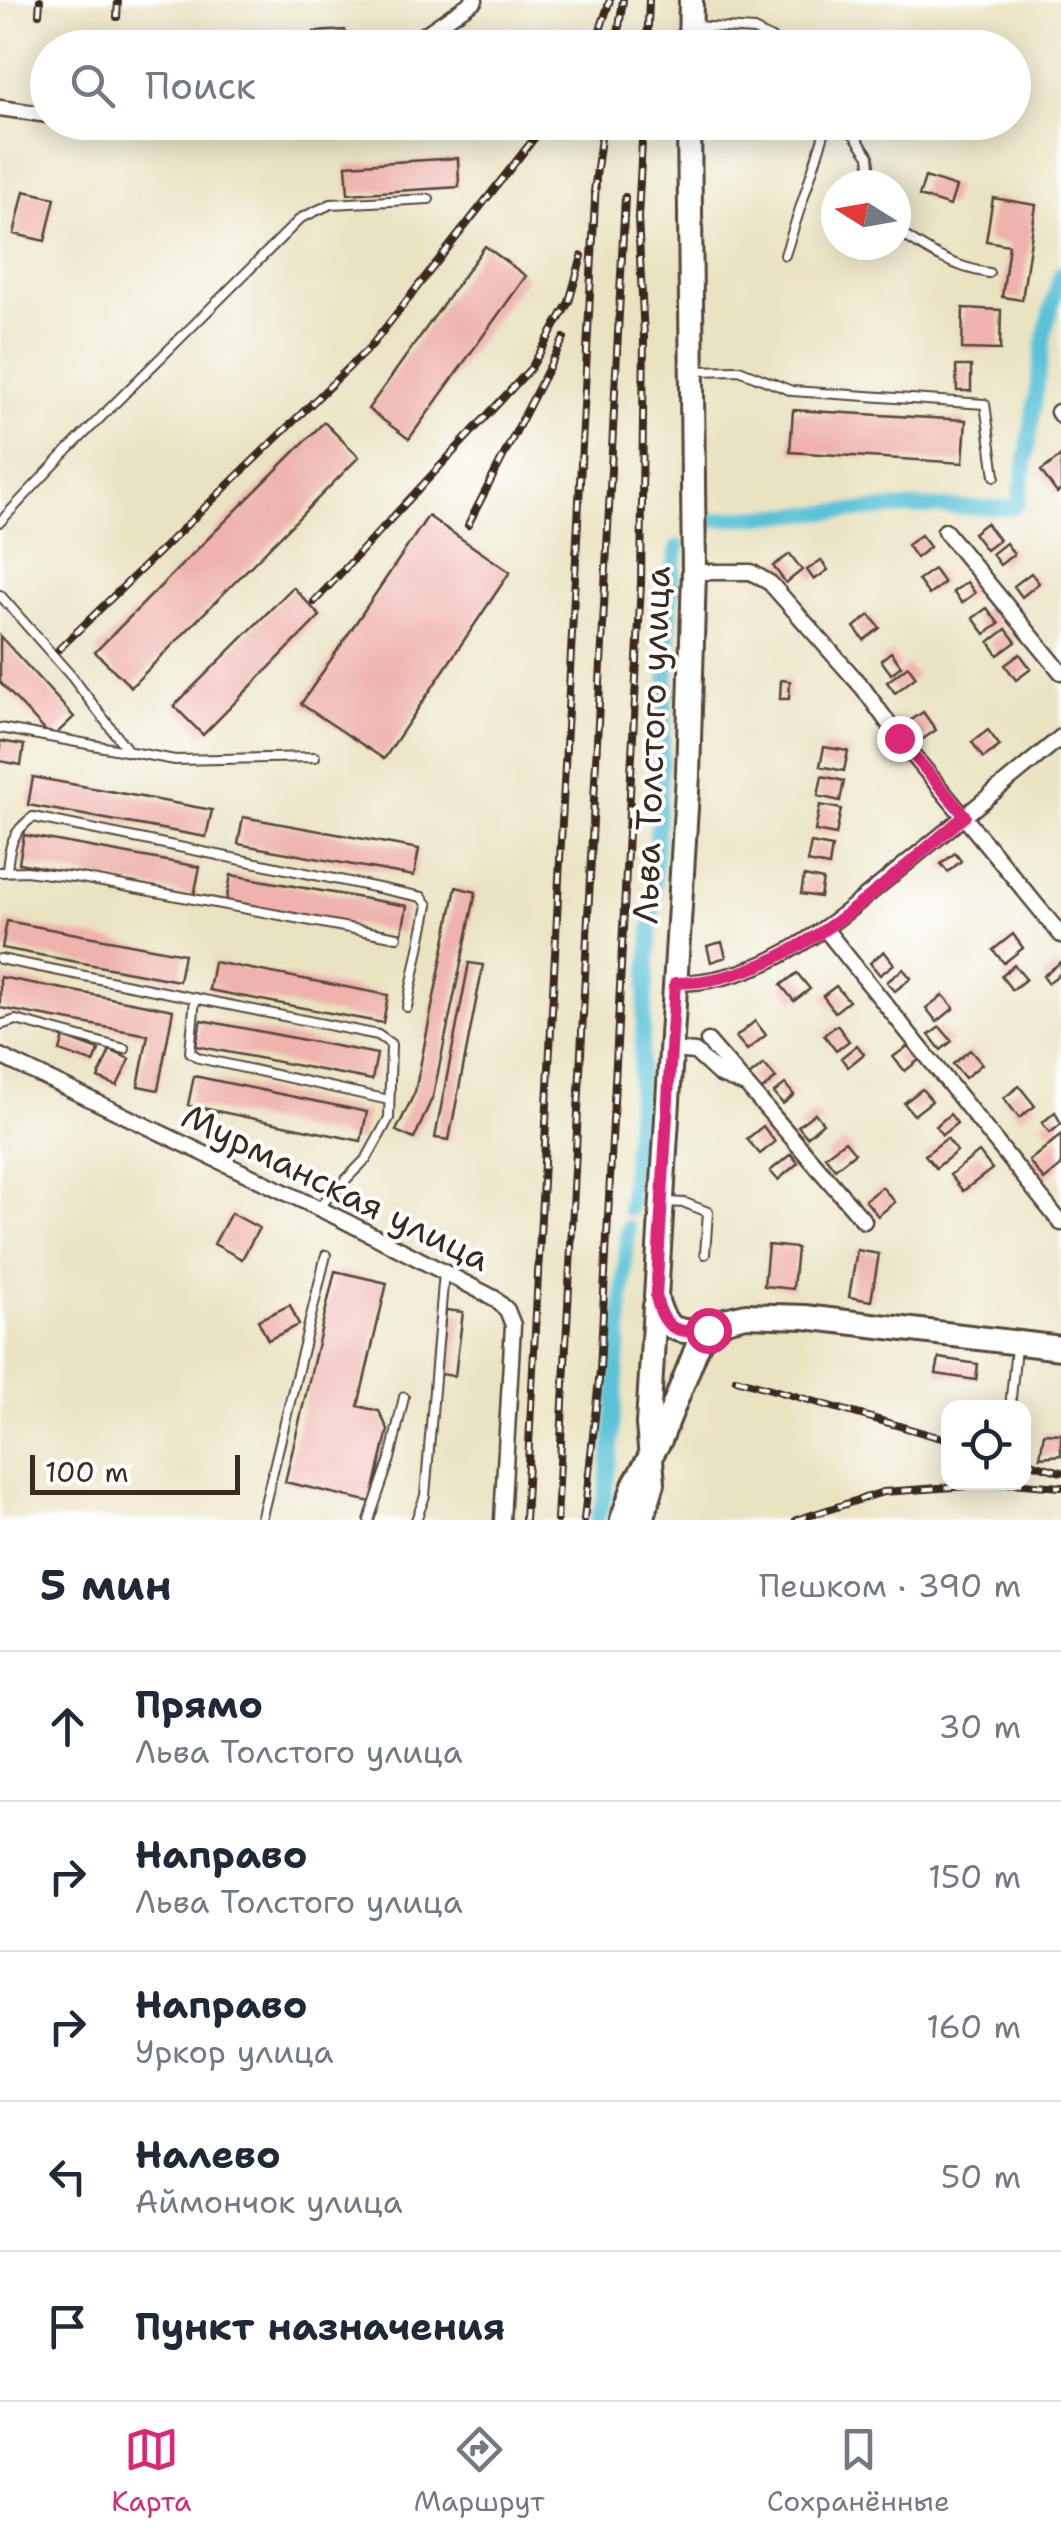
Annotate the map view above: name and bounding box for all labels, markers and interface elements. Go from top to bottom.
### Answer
search box [30,30,1031,140]
icon: search [65,58,120,113]
text: Поиск [145,60,256,111]
north arrow [821,170,911,260]
street label: Льва Толстого улица [621,565,681,925]
route end [877,716,923,762]
street label: Мурманская улица [174,1092,498,1282]
route start [686,1308,732,1354]
map controls [941,1400,1031,1490]
button: locate [941,1400,1031,1490]
scale bar [30,1450,240,1494]
text: 100 m [45,1453,129,1491]
text: 5 мин [40,1557,172,1613]
text: Пешком · 390 m [759,1564,1021,1607]
text: Прямо [135,1679,263,1730]
icon: ahead [40,1699,95,1754]
text: 30 m [938,1705,1021,1748]
text: Льва Толстого улица [135,1730,463,1773]
text: Направо [135,1829,308,1880]
icon: right [40,1849,95,1904]
text: 150 m [928,1855,1021,1898]
text: Льва Толстого улица [135,1880,463,1923]
text: Направо [135,1979,308,2030]
icon: right [40,1999,95,2054]
text: 160 m [926,2005,1021,2048]
text: Уркор улица [135,2030,333,2073]
text: Налево [135,2129,281,2180]
icon: left [40,2149,95,2204]
text: 50 m [941,2155,1021,2198]
text: Аймончок улица [135,2180,403,2223]
icon: arrive [40,2299,95,2354]
text: Пункт назначения [135,2301,505,2352]
tab: Карта [111,2422,191,2520]
tab: Маршрут [414,2422,544,2520]
tab: Сохранённые [767,2422,950,2520]

